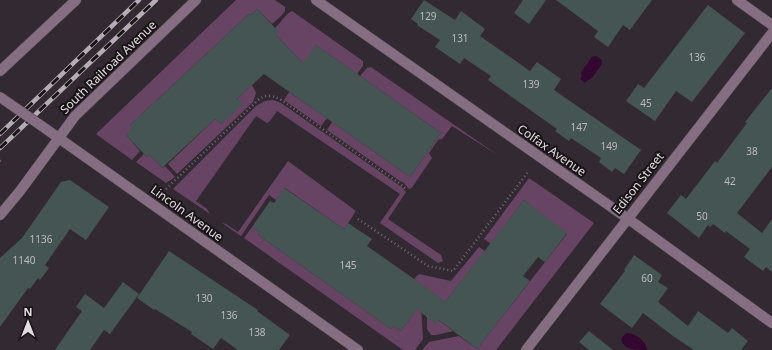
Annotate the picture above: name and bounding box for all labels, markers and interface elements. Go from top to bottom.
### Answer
house number: 129 [419,9,437,23]
street label: South Railroad Avenue [56,16,160,118]
house number: 131 [451,31,469,45]
house number: 136 [688,50,706,64]
house number: 139 [522,77,540,91]
house number: 45 [640,96,652,110]
street label: Colfax Avenue [514,120,590,180]
house number: 147 [570,120,588,134]
house number: 149 [600,139,618,153]
house number: 38 [746,144,758,158]
street label: Edison Street [608,148,668,217]
house number: 42 [724,174,736,188]
street label: Lincoln Avenue [147,181,227,245]
house number: 50 [696,209,708,223]
house number: 1136 [30,232,53,246]
house number: 1140 [13,253,36,267]
house number: 145 [339,258,357,272]
house number: 60 [641,271,653,285]
house number: 130 [195,291,213,305]
north arrow [8,302,48,342]
text: N [24,304,32,319]
house number: 136 [220,308,238,322]
house number: 138 [248,325,266,339]

